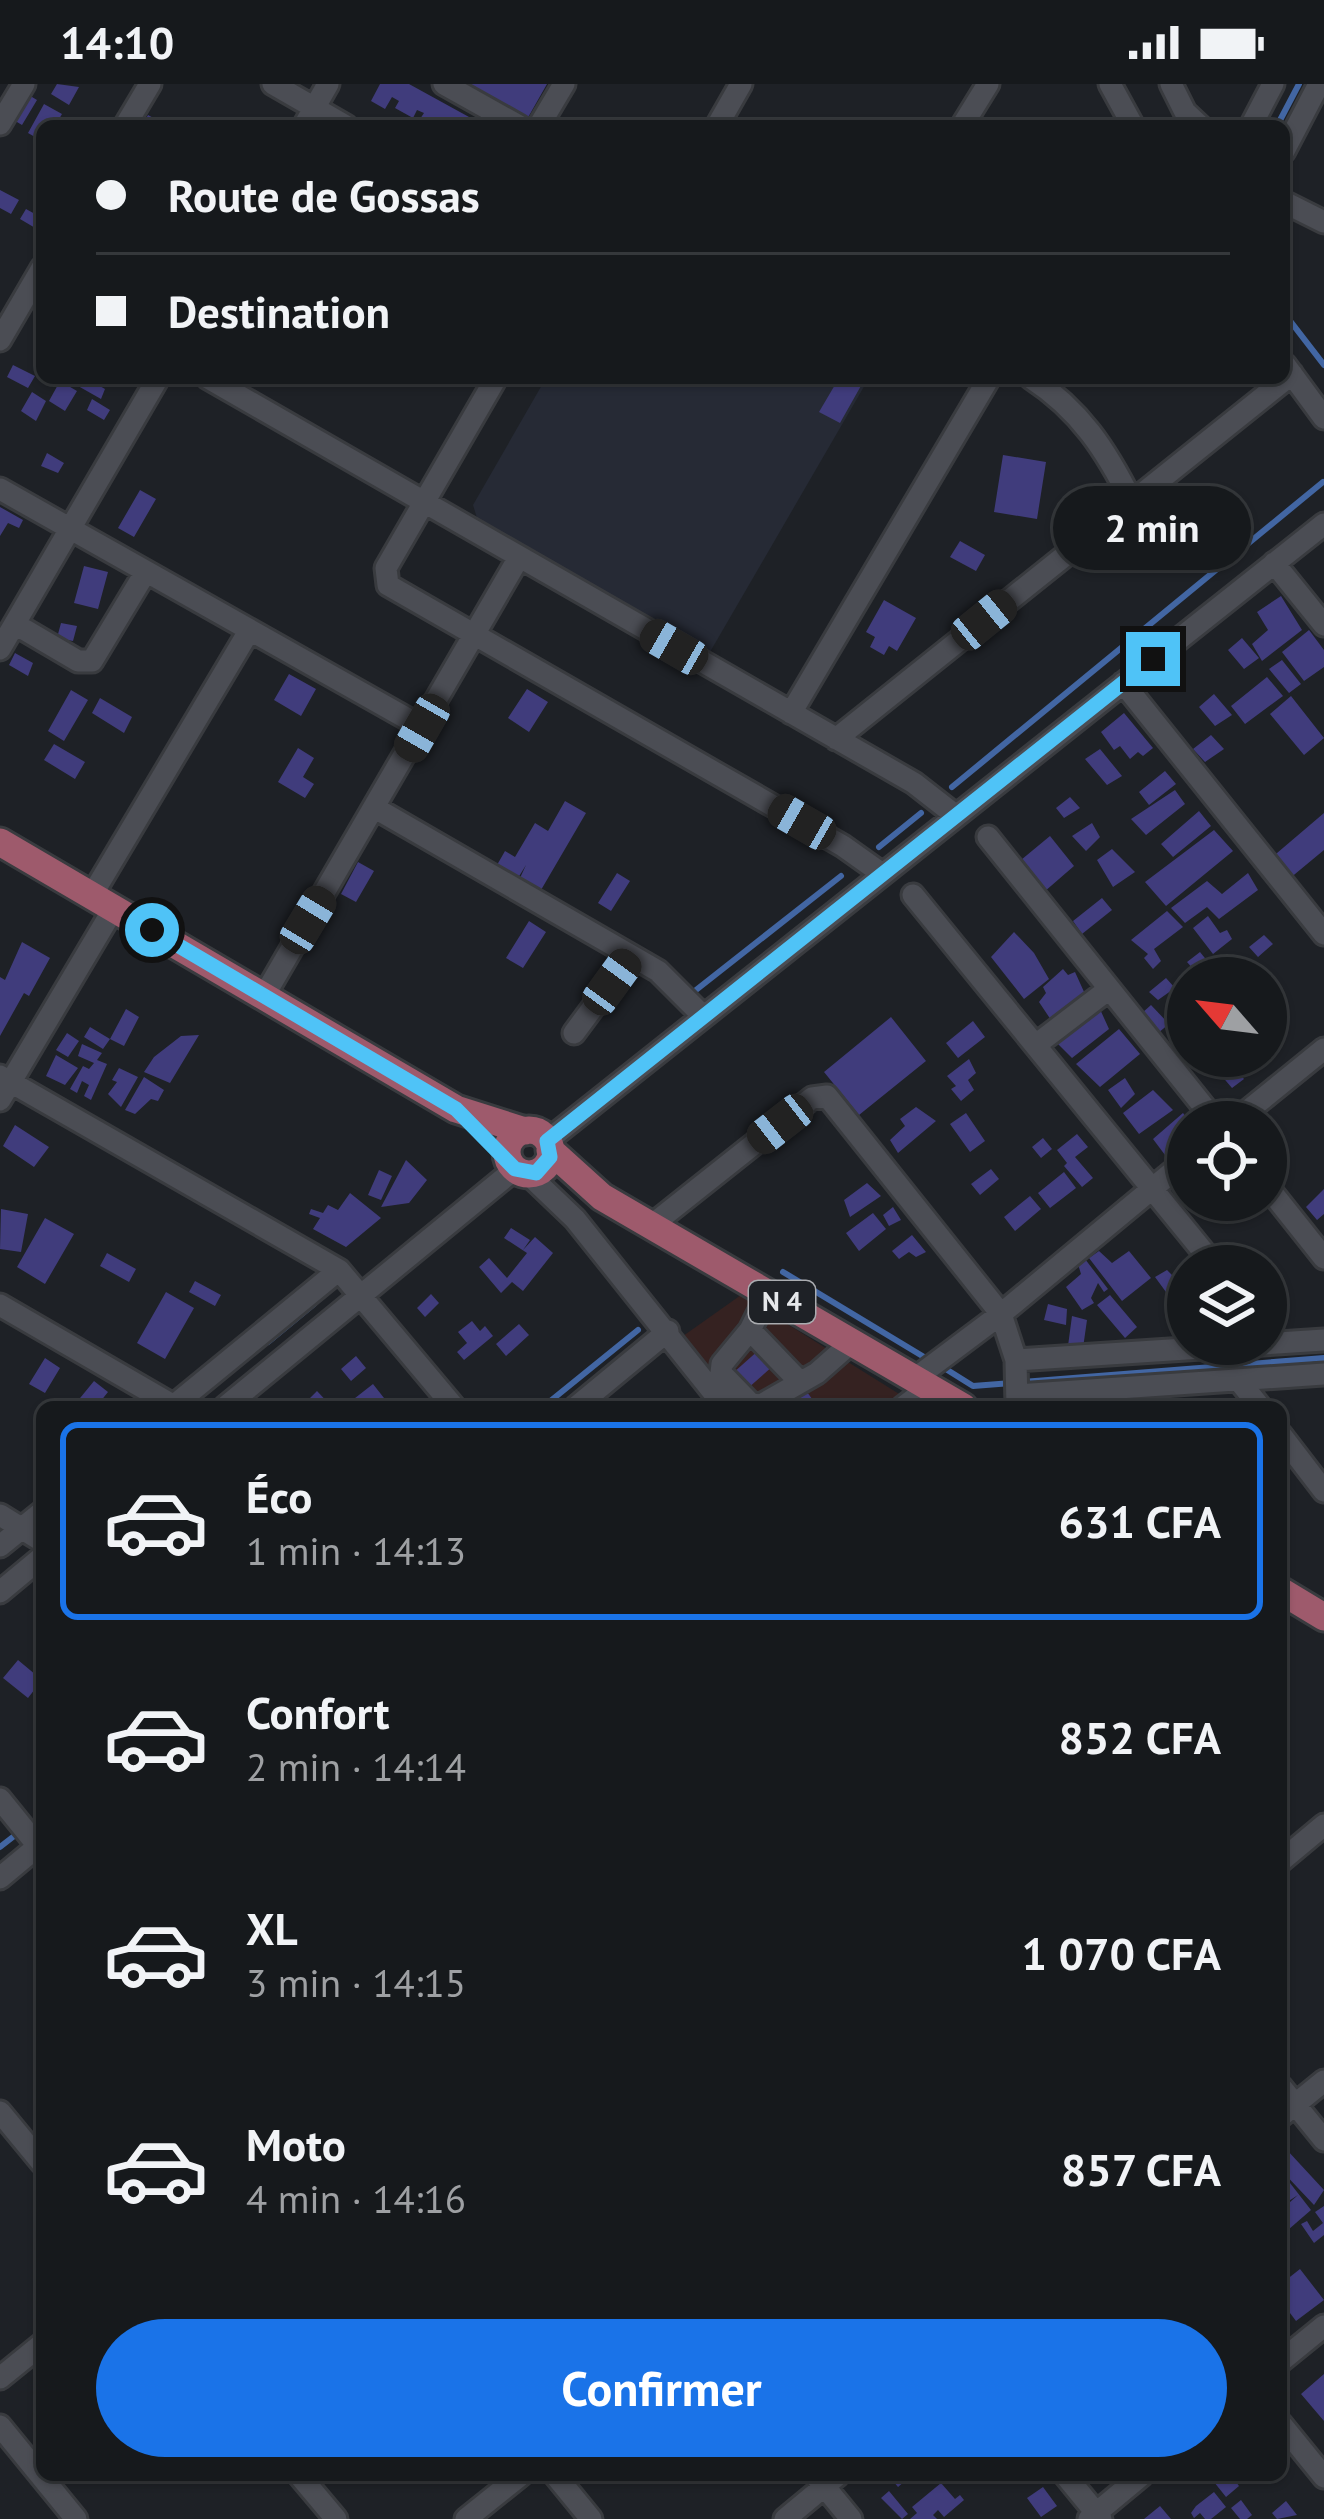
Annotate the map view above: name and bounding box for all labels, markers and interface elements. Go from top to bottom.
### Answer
text: 14:10 [60,13,174,71]
text: Route de Gossas [168,166,480,224]
text: Destination [168,282,390,340]
callout: 2 min [1054,485,1252,569]
text: 2 min [1104,502,1200,553]
car [945,583,1023,657]
car [634,613,714,681]
route end [1126,632,1180,686]
car [388,688,456,768]
car [762,788,842,856]
car [274,880,342,960]
route start [125,903,179,957]
car [576,942,648,1022]
north arrow [1167,957,1287,1077]
map controls [1167,957,1287,1365]
car [741,1088,819,1160]
button: locate [1167,1101,1287,1221]
button: layers [1167,1245,1287,1365]
road number: N 4 [749,1281,815,1323]
icon: car [102,1467,210,1575]
text: Éco [246,1467,312,1525]
text: 631 CFA [1058,1492,1221,1550]
text: 1 min · 14:13 [246,1525,466,1576]
icon: car [102,1683,210,1791]
text: Confort [246,1683,389,1741]
text: 852 CFA [1058,1708,1221,1766]
text: 2 min · 14:14 [246,1741,466,1792]
icon: car [102,1899,210,2007]
text: XL [246,1899,298,1957]
text: 1 070 CFA [1022,1924,1221,1982]
text: 3 min · 14:15 [246,1957,466,2008]
icon: car [102,2115,210,2223]
text: Moto [246,2115,346,2173]
text: 857 CFA [1061,2140,1221,2198]
text: 4 min · 14:16 [246,2173,466,2224]
button: Confirmer [96,2319,1227,2457]

